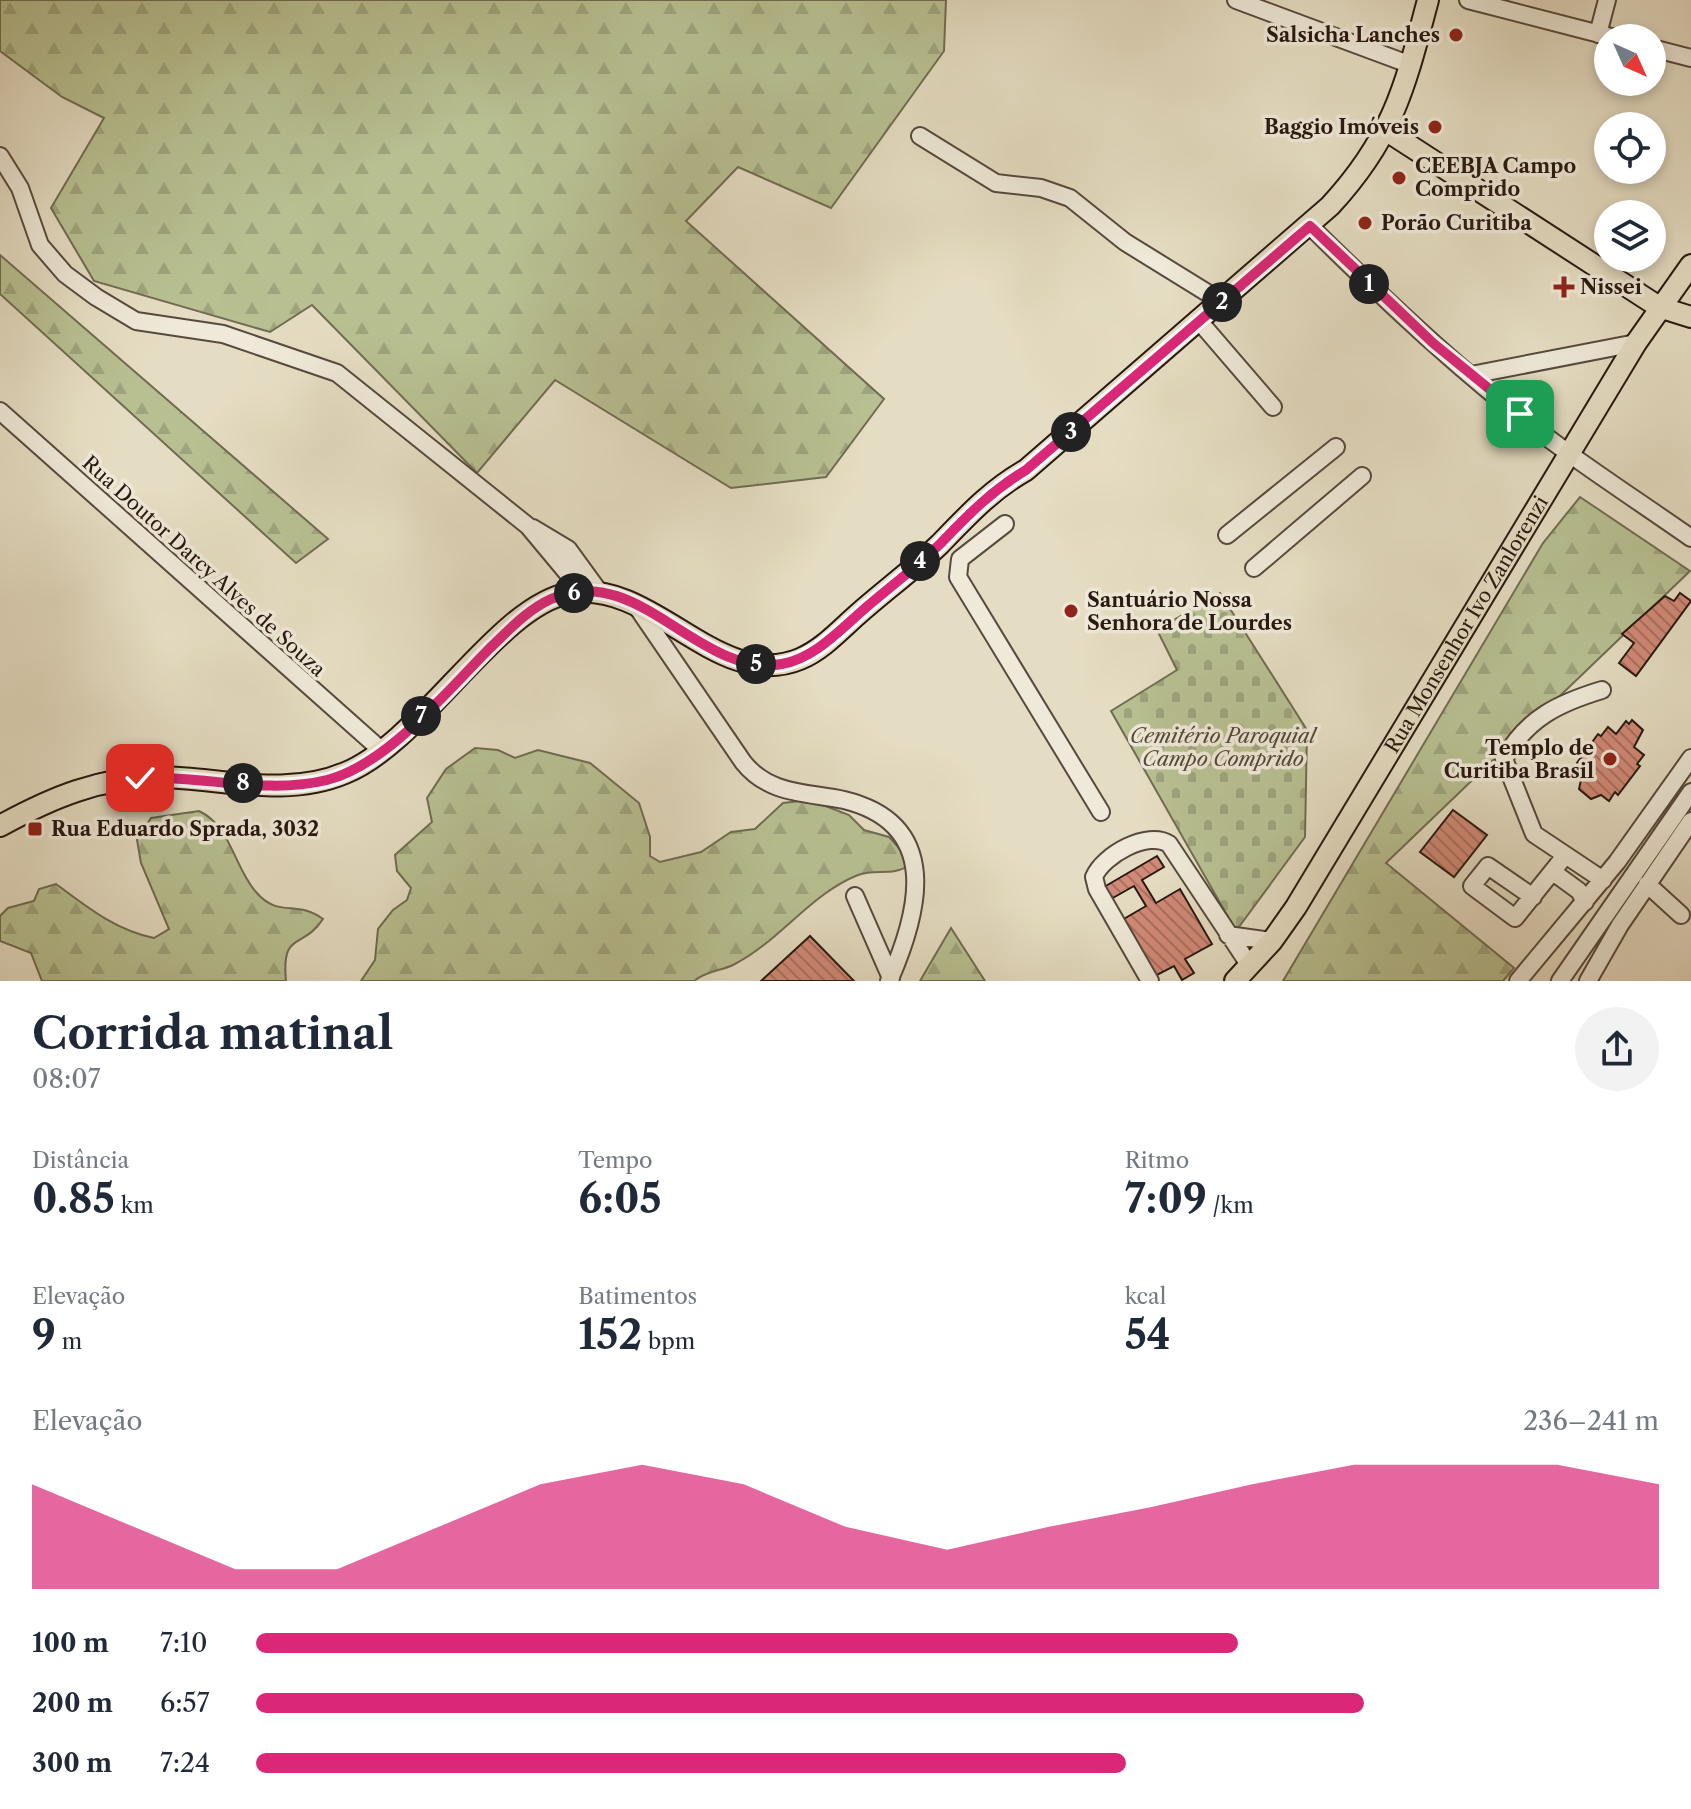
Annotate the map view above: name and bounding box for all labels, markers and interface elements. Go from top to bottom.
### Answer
place label: Salsicha Lanches [1266,23,1440,47]
north arrow [1594,24,1666,96]
map controls [1594,24,1666,272]
marker: Salsicha Lanches [1447,26,1465,44]
button: locate [1594,112,1666,184]
place label: Baggio Imóveis [1264,115,1419,139]
marker: Baggio Imóveis [1426,118,1444,136]
place label: CEEBJA Campo Comprido [1415,154,1576,201]
marker: CEEBJA Campo Comprido [1390,169,1408,187]
button: layers [1594,200,1666,272]
place label: Porão Curitiba [1381,211,1532,235]
marker: Porão Curitiba [1356,214,1374,232]
pin: 1 [1349,264,1389,304]
text: 1 [1364,270,1374,297]
place label: Nissei [1580,275,1642,299]
marker: Nissei [1555,278,1573,296]
pin: 2 [1202,282,1242,322]
text: 2 [1216,288,1229,315]
pin [1486,380,1554,448]
icon: arrive [1498,392,1542,436]
pin: 3 [1051,412,1091,452]
text: 3 [1065,418,1077,445]
street label: Rua Doutor Darcy Alves de Souza [78,451,331,682]
street label: Rua Monsenhor Ivo Zanlorenzi [1380,492,1553,757]
pin: 4 [900,541,940,581]
text: 4 [913,547,927,574]
pin: 6 [554,573,594,613]
text: 6 [567,579,581,606]
place label: Santuário Nossa Senhora de Lourdes [1087,588,1292,635]
marker: Santuário Nossa Senhora de Lourdes [1062,602,1080,620]
pin: 5 [736,644,776,684]
text: 5 [750,650,762,677]
pin: 7 [401,696,441,736]
text: 7 [415,702,427,729]
park label: Cemitério Paroquial Campo Comprido [1130,724,1319,771]
place label: Templo de Curitiba Brasil [1444,736,1594,783]
pin [106,744,174,812]
marker: Templo de Curitiba Brasil [1601,750,1619,768]
icon: check [118,756,162,800]
pin: 8 [223,763,263,803]
text: 8 [236,769,250,796]
place label: Rua Eduardo Sprada, 3032 [51,817,319,841]
marker: Rua Eduardo Sprada, 3032 [26,820,44,838]
text: Corrida matinal [32,1006,393,1060]
button: share [1575,1007,1659,1091]
text: 08:07 [32,1063,100,1095]
text: Distância [32,1147,129,1174]
text: Tempo [578,1147,653,1174]
text: Ritmo [1125,1147,1189,1174]
text: 0.85 [32,1174,115,1223]
text: 6:05 [578,1174,662,1223]
text: 7:09 [1125,1174,1207,1223]
text: km [115,1192,154,1219]
text: /km [1207,1192,1254,1219]
text: Elevação [32,1283,125,1310]
text: Batimentos [578,1283,697,1310]
text: kcal [1125,1283,1166,1310]
text: 9 [32,1310,56,1359]
text: 152 [578,1310,642,1359]
text: 54 [1125,1310,1170,1359]
text: m [56,1328,82,1355]
text: bpm [642,1328,695,1355]
text: Elevação [32,1405,142,1437]
text: 236–241 m [1523,1405,1659,1437]
text: 100 m [32,1627,109,1659]
text: 7:10 [160,1627,208,1659]
text: 200 m [32,1687,113,1719]
text: 6:57 [160,1687,209,1719]
text: 300 m [32,1747,112,1779]
text: 7:24 [160,1747,210,1779]

